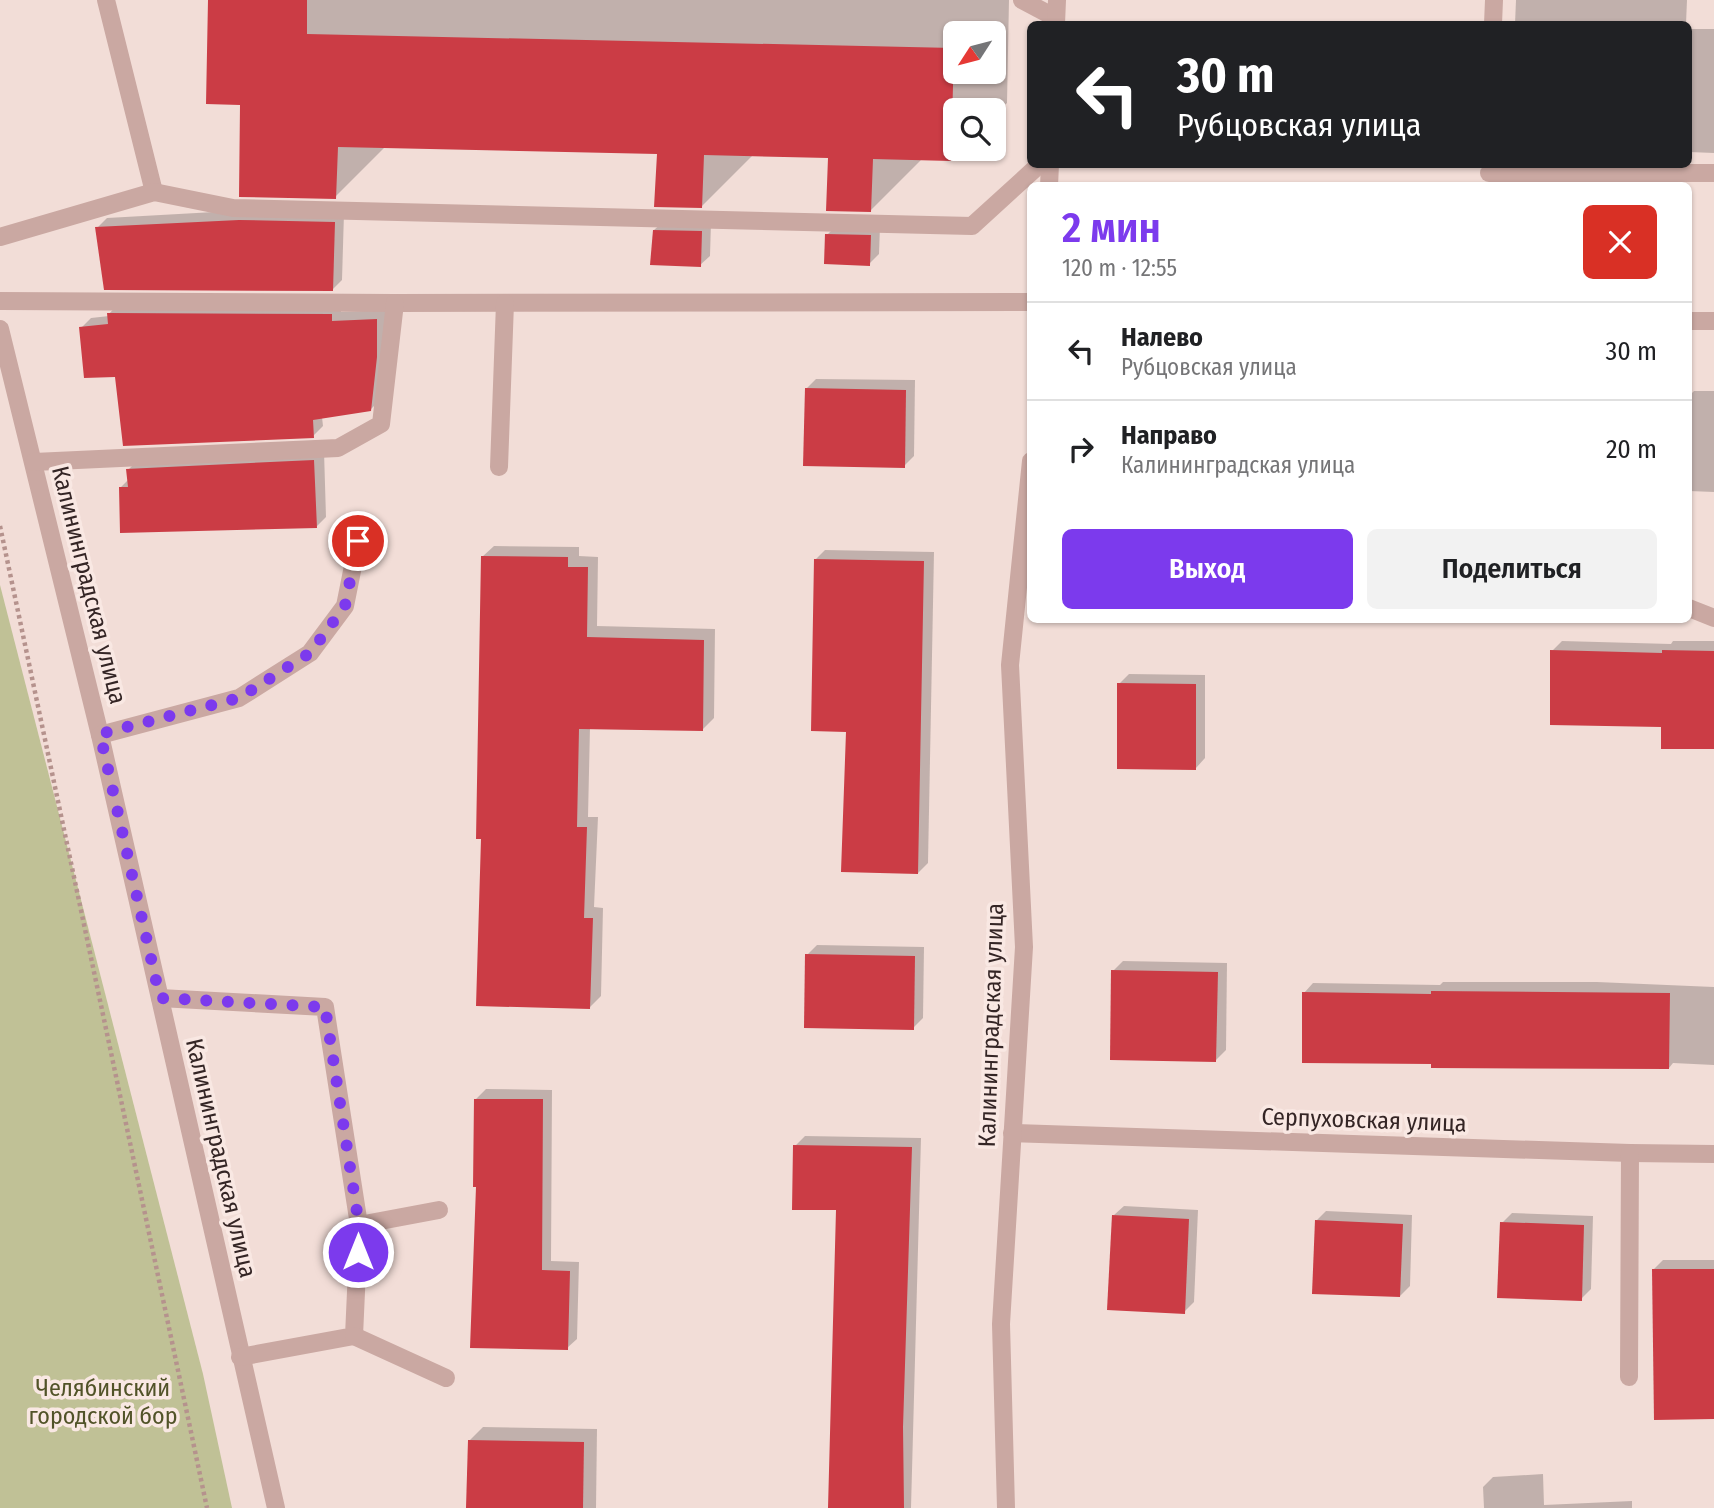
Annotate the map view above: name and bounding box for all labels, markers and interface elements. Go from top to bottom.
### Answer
north arrow [943,21,1006,84]
map controls [943,21,1006,161]
text: 30 m [1177,46,1275,105]
icon: left [1062,49,1153,140]
button: search [943,98,1006,161]
text: Рубцовская улица [1177,106,1421,144]
text: 2 мин [1062,203,1161,253]
button: close [1583,205,1657,279]
text: 120 m · 12:55 [1062,254,1177,282]
text: Налево [1121,322,1203,353]
icon: left [1062,332,1100,370]
text: 30 m [1606,336,1657,367]
text: Рубцовская улица [1121,353,1297,381]
text: Направо [1121,420,1217,451]
icon: right [1062,430,1100,468]
text: 20 m [1606,434,1657,465]
text: Калининградская улица [1121,451,1355,479]
street label: Калининградская улица [46,463,132,707]
pin [328,511,388,571]
icon: arrive [339,522,377,560]
button: Выход [1062,529,1353,609]
button: Поделиться [1367,529,1657,609]
street label: Калининградская улица [973,902,1009,1148]
street label: Калининградская улица [180,1036,262,1280]
street label: Серпуховская улица [1261,1102,1467,1138]
position arrow [321,1215,395,1289]
park label: Челябинский городской бор [29,1374,177,1430]

